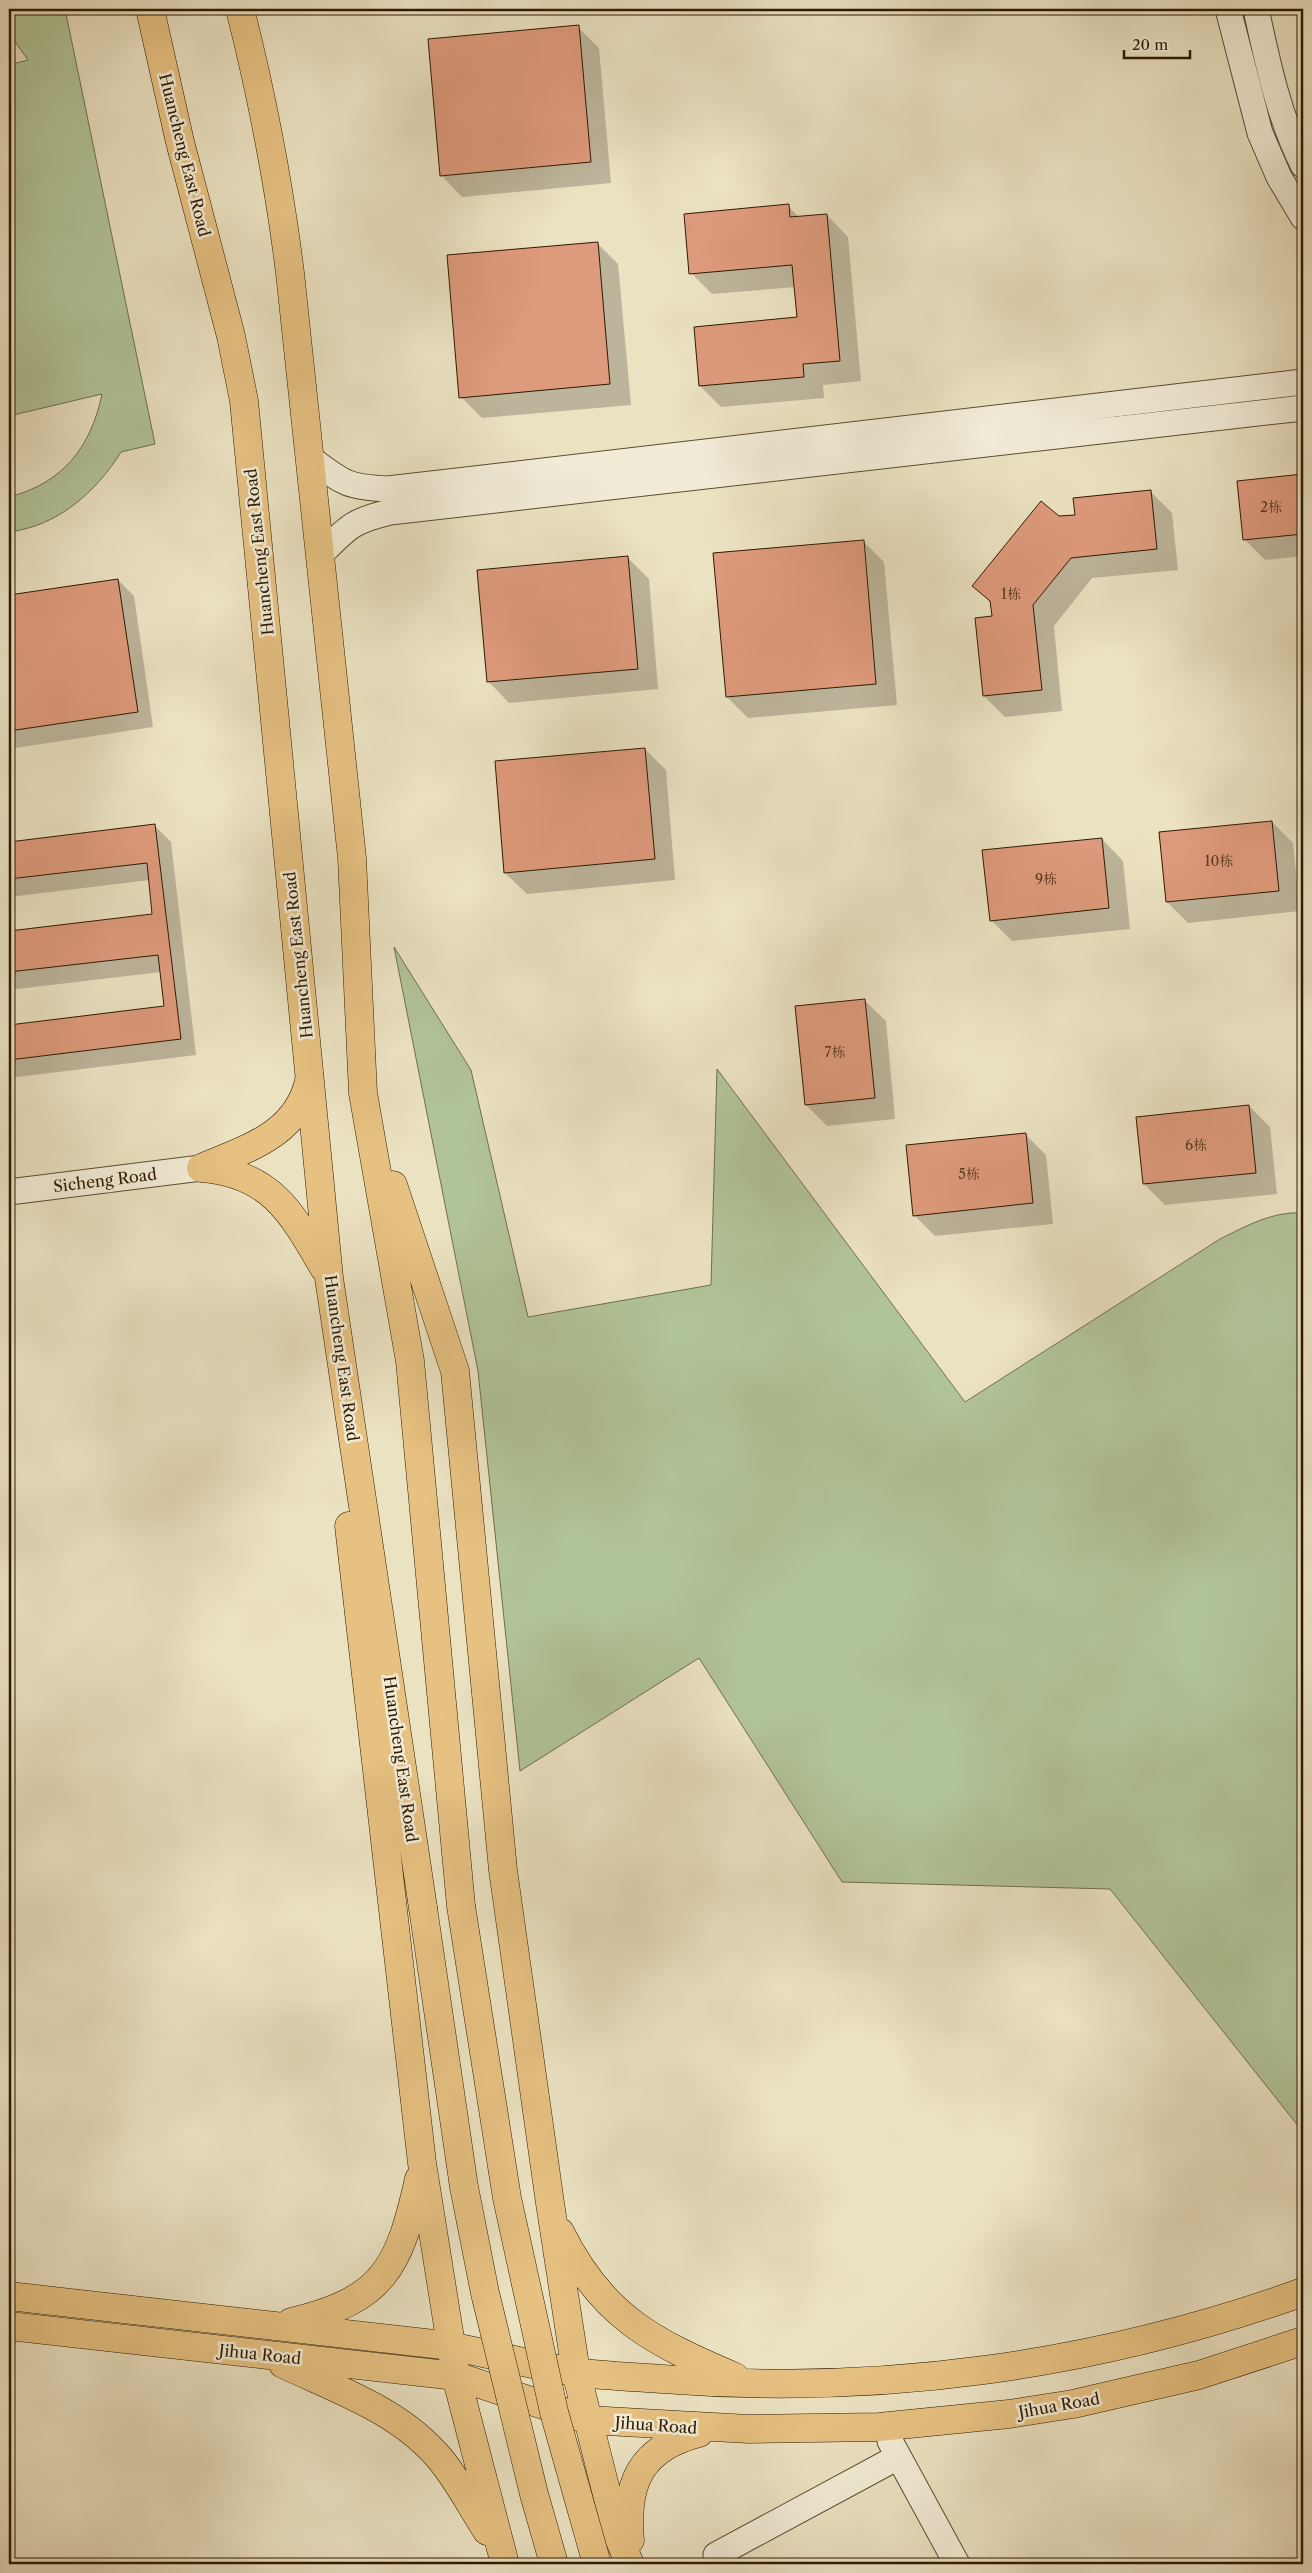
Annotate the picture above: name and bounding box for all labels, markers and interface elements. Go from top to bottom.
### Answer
scale bar [1124,28,1191,60]
text: 20 m [1132,35,1168,54]
street label: Huancheng East Road [155,71,215,239]
street label: Huancheng East Road [240,467,278,636]
house number: 2栋 [1260,498,1282,516]
house number: 1栋 [1001,585,1021,603]
house number: 10栋 [1205,852,1233,870]
street label: Huancheng East Road [279,870,317,1039]
house number: 9栋 [1035,870,1057,888]
house number: 7栋 [825,1043,845,1061]
house number: 6栋 [1185,1136,1207,1154]
street label: Sicheng Road [52,1164,158,1196]
house number: 5栋 [958,1165,980,1183]
street label: Huancheng East Road [320,1274,364,1443]
street label: Huancheng East Road [379,1675,423,1844]
street label: Jihua Road [215,2339,302,2368]
street label: Jihua Road [1014,2388,1102,2423]
street label: Jihua Road [611,2412,698,2438]

